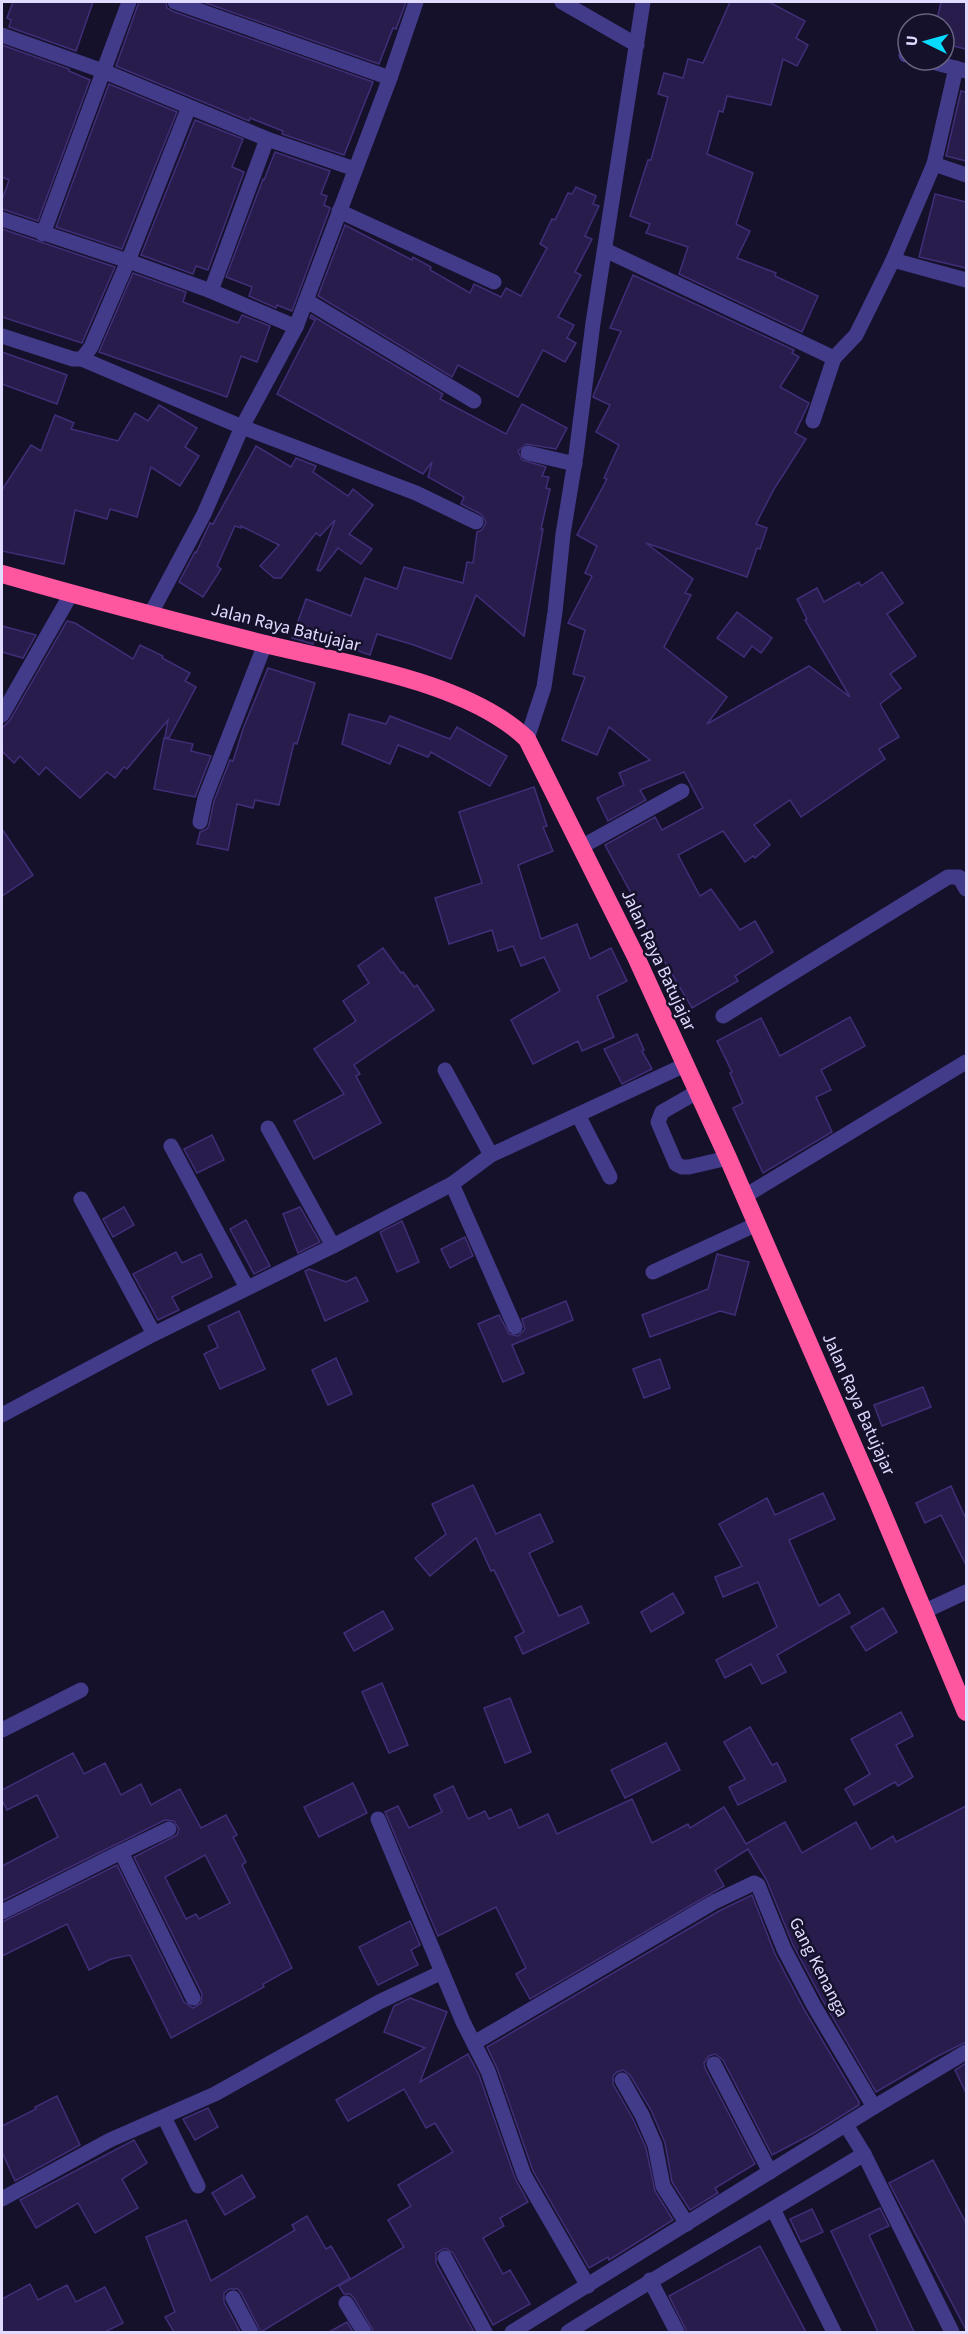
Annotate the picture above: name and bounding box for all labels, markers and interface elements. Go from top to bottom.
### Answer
north arrow [896,12,956,72]
text: U [901,35,923,47]
street label: Jalan Raya Batujajar [208,597,364,658]
street label: Jalan Raya Batujajar [615,885,703,1036]
street label: Jalan Raya Batujajar [816,1329,901,1480]
street label: Gang Kenanga [783,1913,854,2021]

